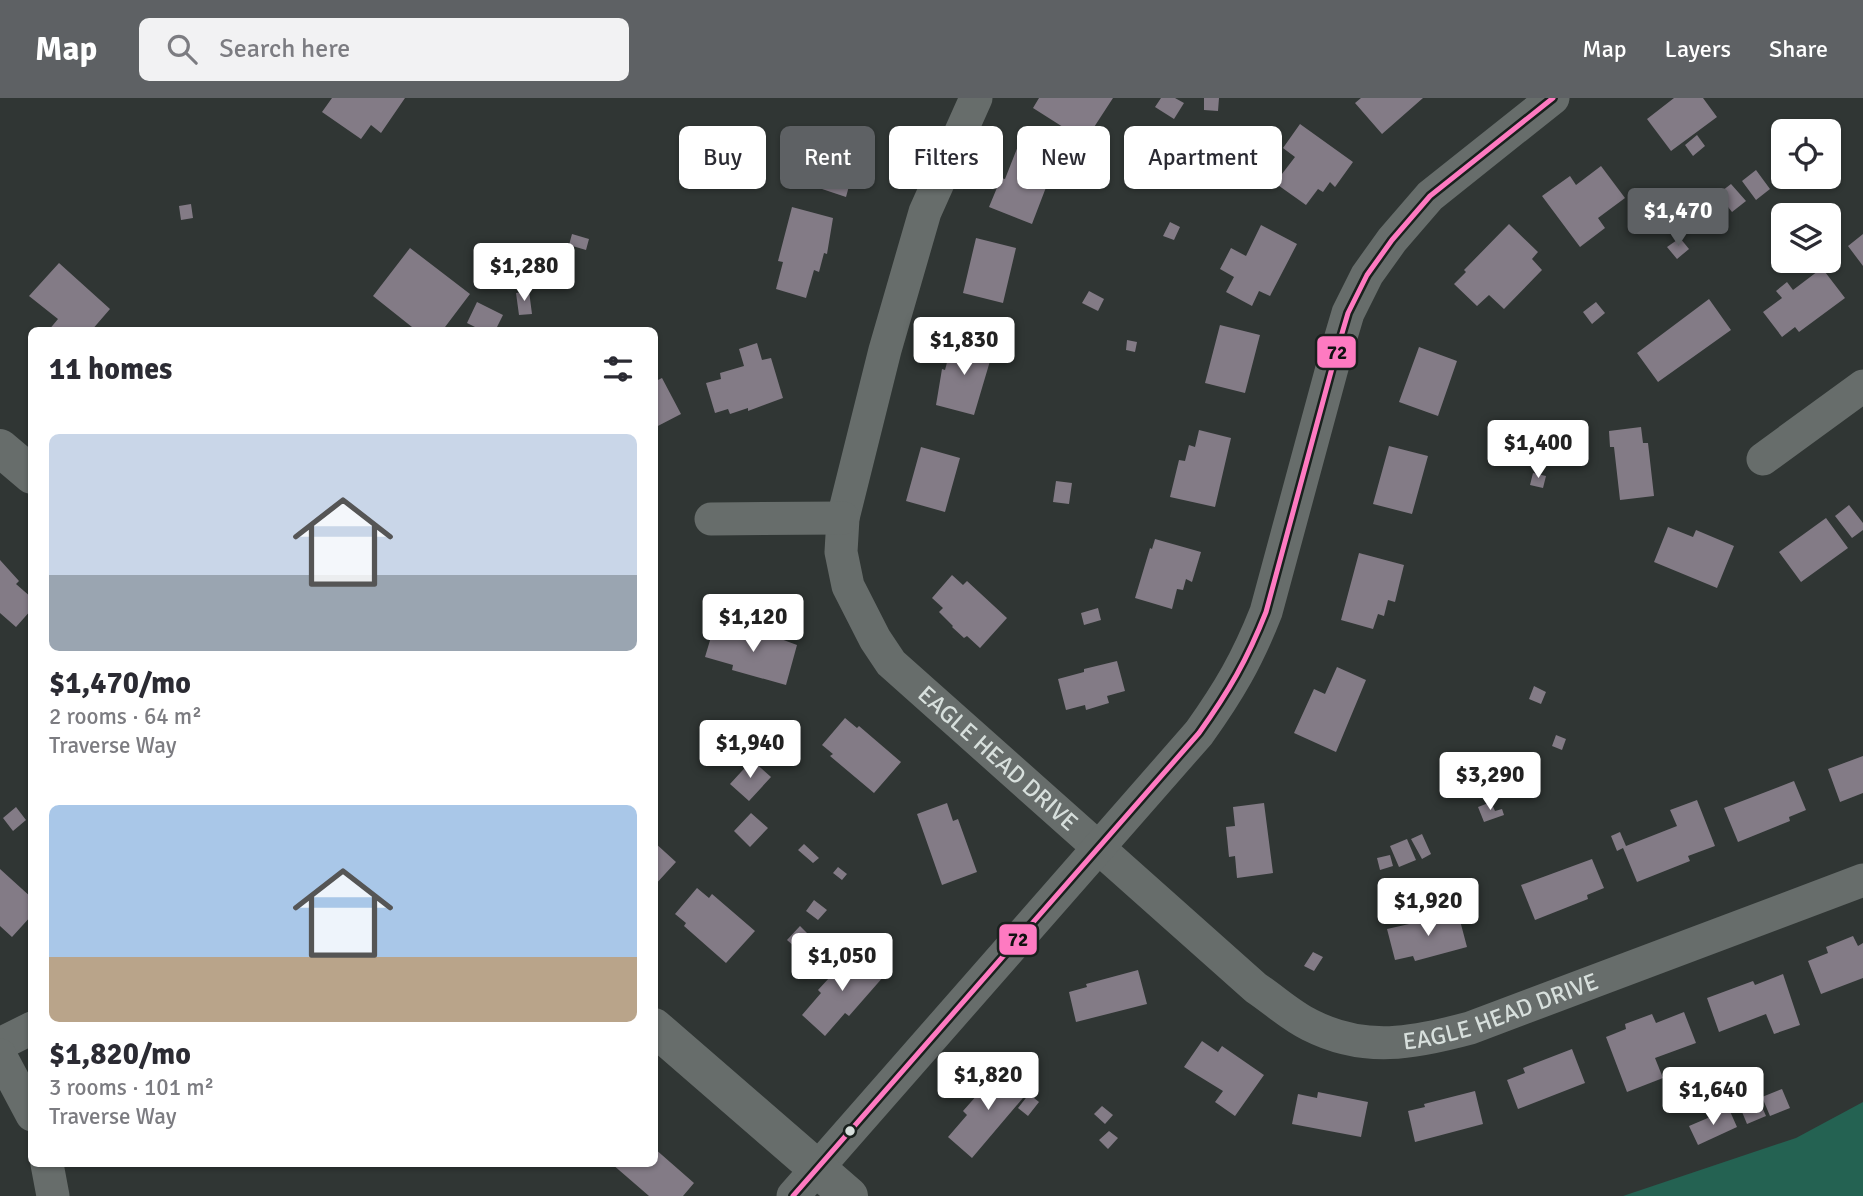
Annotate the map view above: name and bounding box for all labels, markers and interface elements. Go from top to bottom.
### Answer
search box [139,18,629,81]
text: Map [35,29,97,70]
icon: search [163,30,201,68]
text: Search here [219,33,350,65]
text: Map [1582,34,1627,64]
text: Layers [1665,34,1731,64]
text: Share [1769,34,1828,64]
map controls [1771,119,1841,273]
button: locate [1771,119,1841,189]
chip: Buy [679,126,766,189]
chip: Rent [780,126,875,189]
chip: Filters [889,126,1003,189]
chip: New [1017,126,1110,189]
chip: Apartment [1124,126,1282,189]
pin: $1,470 [1621,188,1735,248]
text: $1,470 [1644,196,1712,225]
button: layers [1771,203,1841,273]
pin: $1,280 [467,244,581,303]
text: $1,280 [490,251,558,280]
pin: $1,830 [907,317,1021,377]
text: $1,830 [930,325,998,354]
line badge: 72 [1316,335,1357,369]
text: 72 [1327,341,1347,365]
icon: filters [599,350,637,388]
text: 11 homes [49,351,172,388]
pin: $1,400 [1481,420,1595,480]
text: $1,400 [1504,428,1572,457]
icon: home [280,479,406,605]
pin: $1,120 [696,594,810,654]
text: $1,120 [719,602,787,631]
text: $1,470/mo [49,665,191,702]
street label: EAGLE HEAD DRIVE [912,679,1084,837]
text: 2 rooms · 64 m² [49,702,202,731]
pin: $1,940 [693,720,807,780]
text: $1,940 [716,728,784,757]
text: Traverse Way [49,731,176,760]
pin: $3,290 [1433,752,1547,812]
text: $3,290 [1456,760,1524,789]
icon: home [280,850,406,976]
pin: $1,920 [1371,878,1485,938]
text: $1,920 [1394,886,1462,915]
line badge: 72 [998,923,1038,956]
text: 72 [1008,928,1028,952]
pin: $1,050 [785,934,899,993]
text: $1,050 [808,941,876,970]
street label: EAGLE HEAD DRIVE [1401,966,1602,1057]
text: $1,820/mo [49,1036,191,1073]
pin: $1,820 [931,1052,1045,1112]
text: $1,820 [954,1060,1022,1089]
pin: $1,640 [1656,1068,1770,1127]
text: 3 rooms · 101 m² [49,1073,214,1102]
text: $1,640 [1679,1075,1747,1104]
text: Traverse Way [49,1102,176,1131]
unlabelled marker [843,1124,857,1138]

